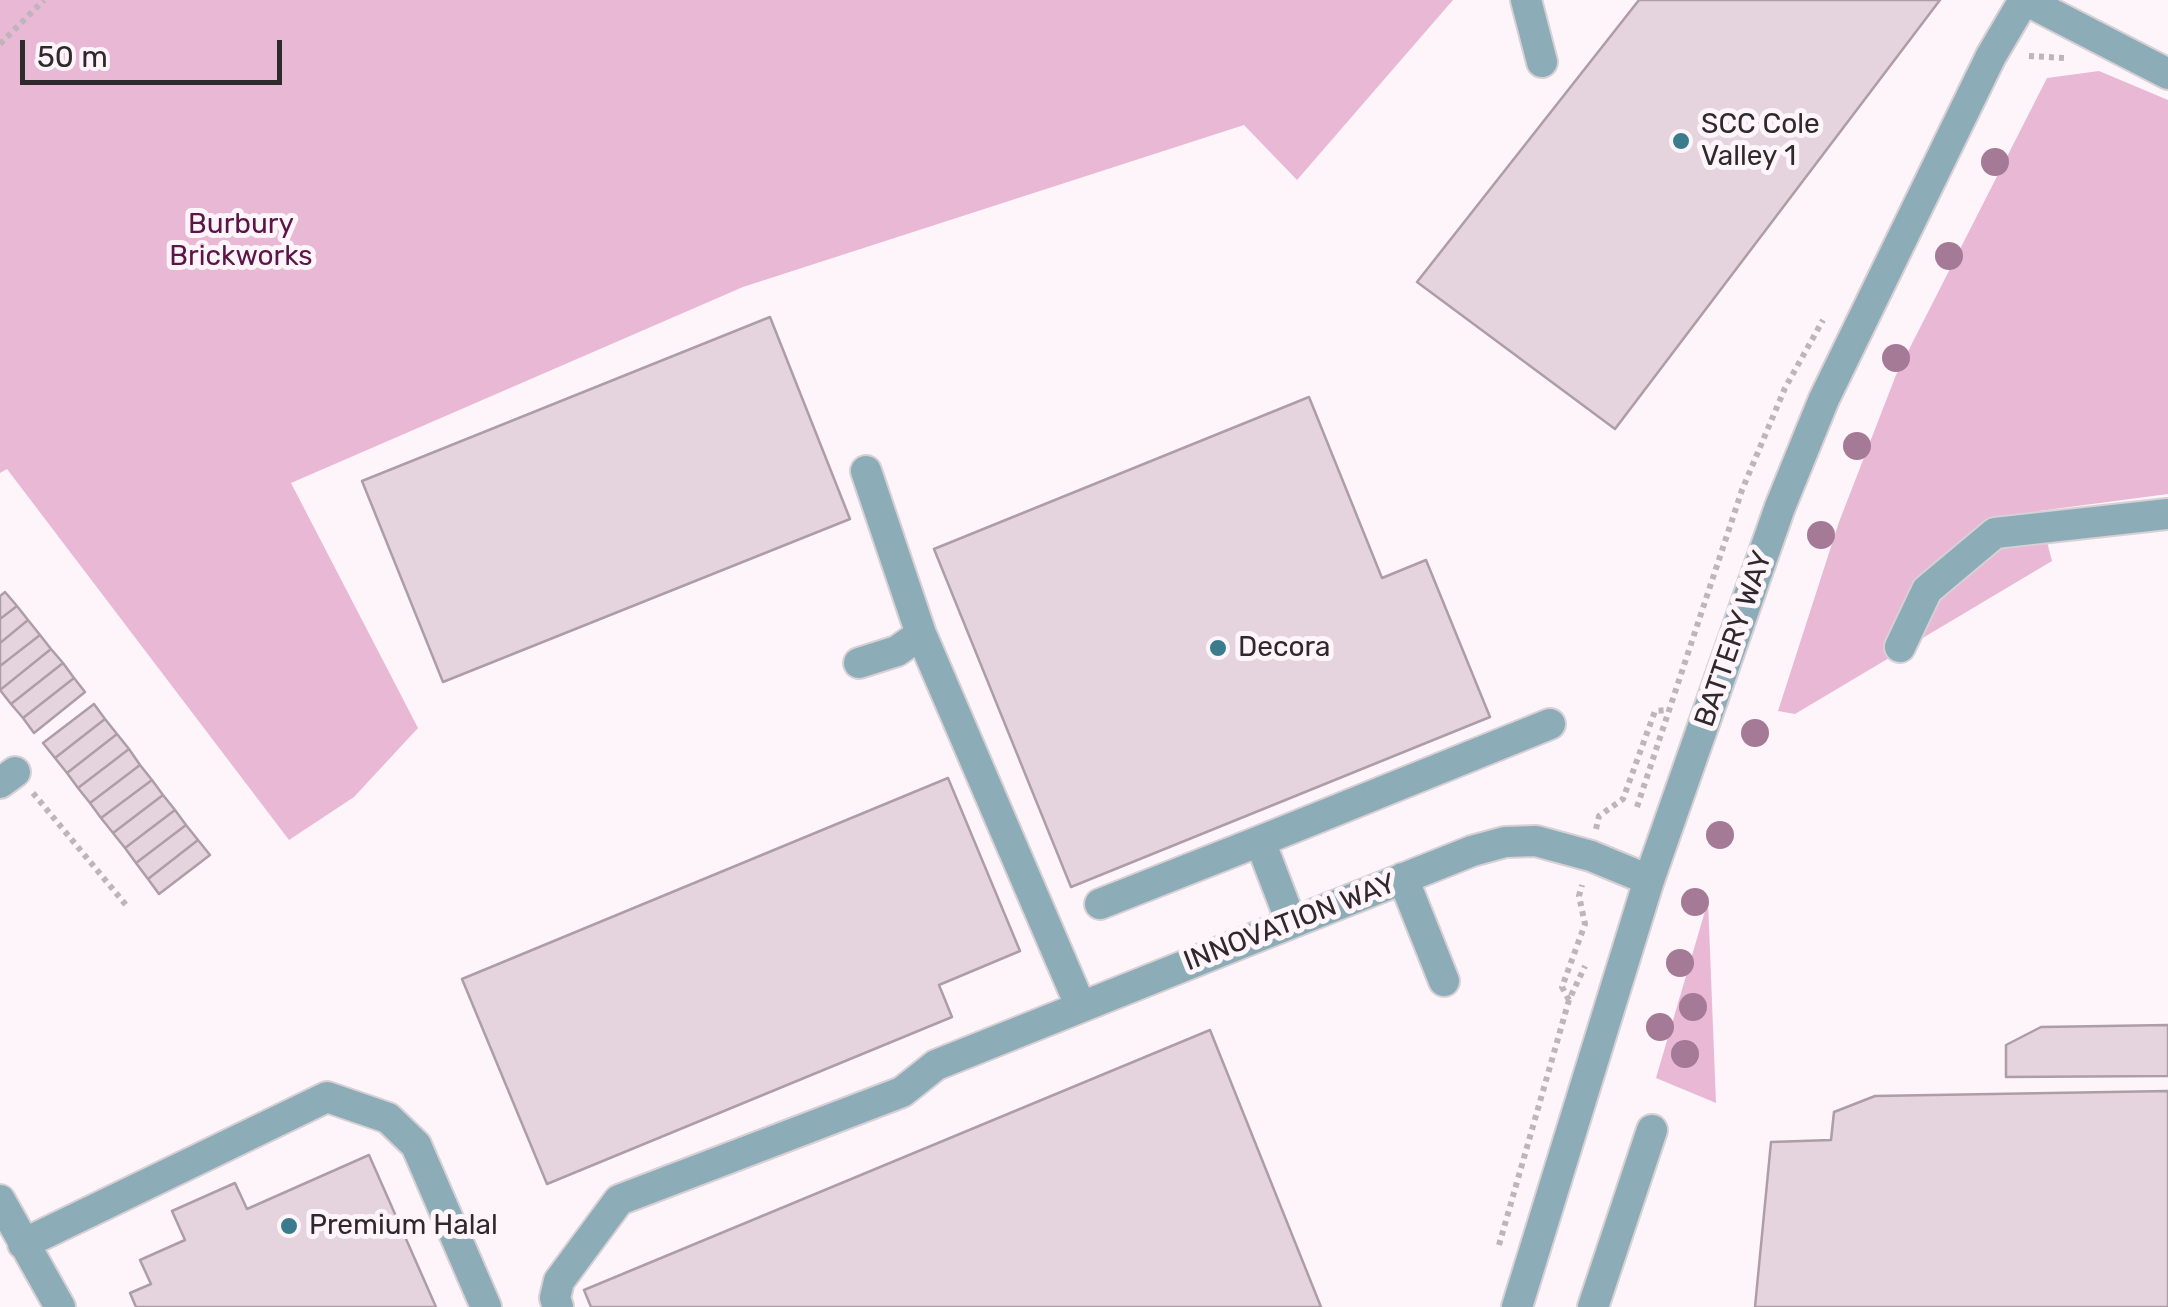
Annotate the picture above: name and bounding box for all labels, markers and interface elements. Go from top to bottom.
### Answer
scale bar [25,20,288,82]
text: 50 m [37,39,108,75]
place label: SCC Cole Valley 1 [1701,108,1820,174]
marker: SCC Cole Valley 1 [1670,130,1692,152]
park label: Burbury Brickworks [169,208,313,274]
street label: BATTERY WAY [1688,547,1780,731]
place label: Decora [1238,631,1330,665]
marker: Decora [1207,637,1229,659]
street label: INNOVATION WAY [1179,867,1401,979]
place label: Premium Halal [309,1209,498,1243]
marker: Premium Halal [278,1215,300,1237]

